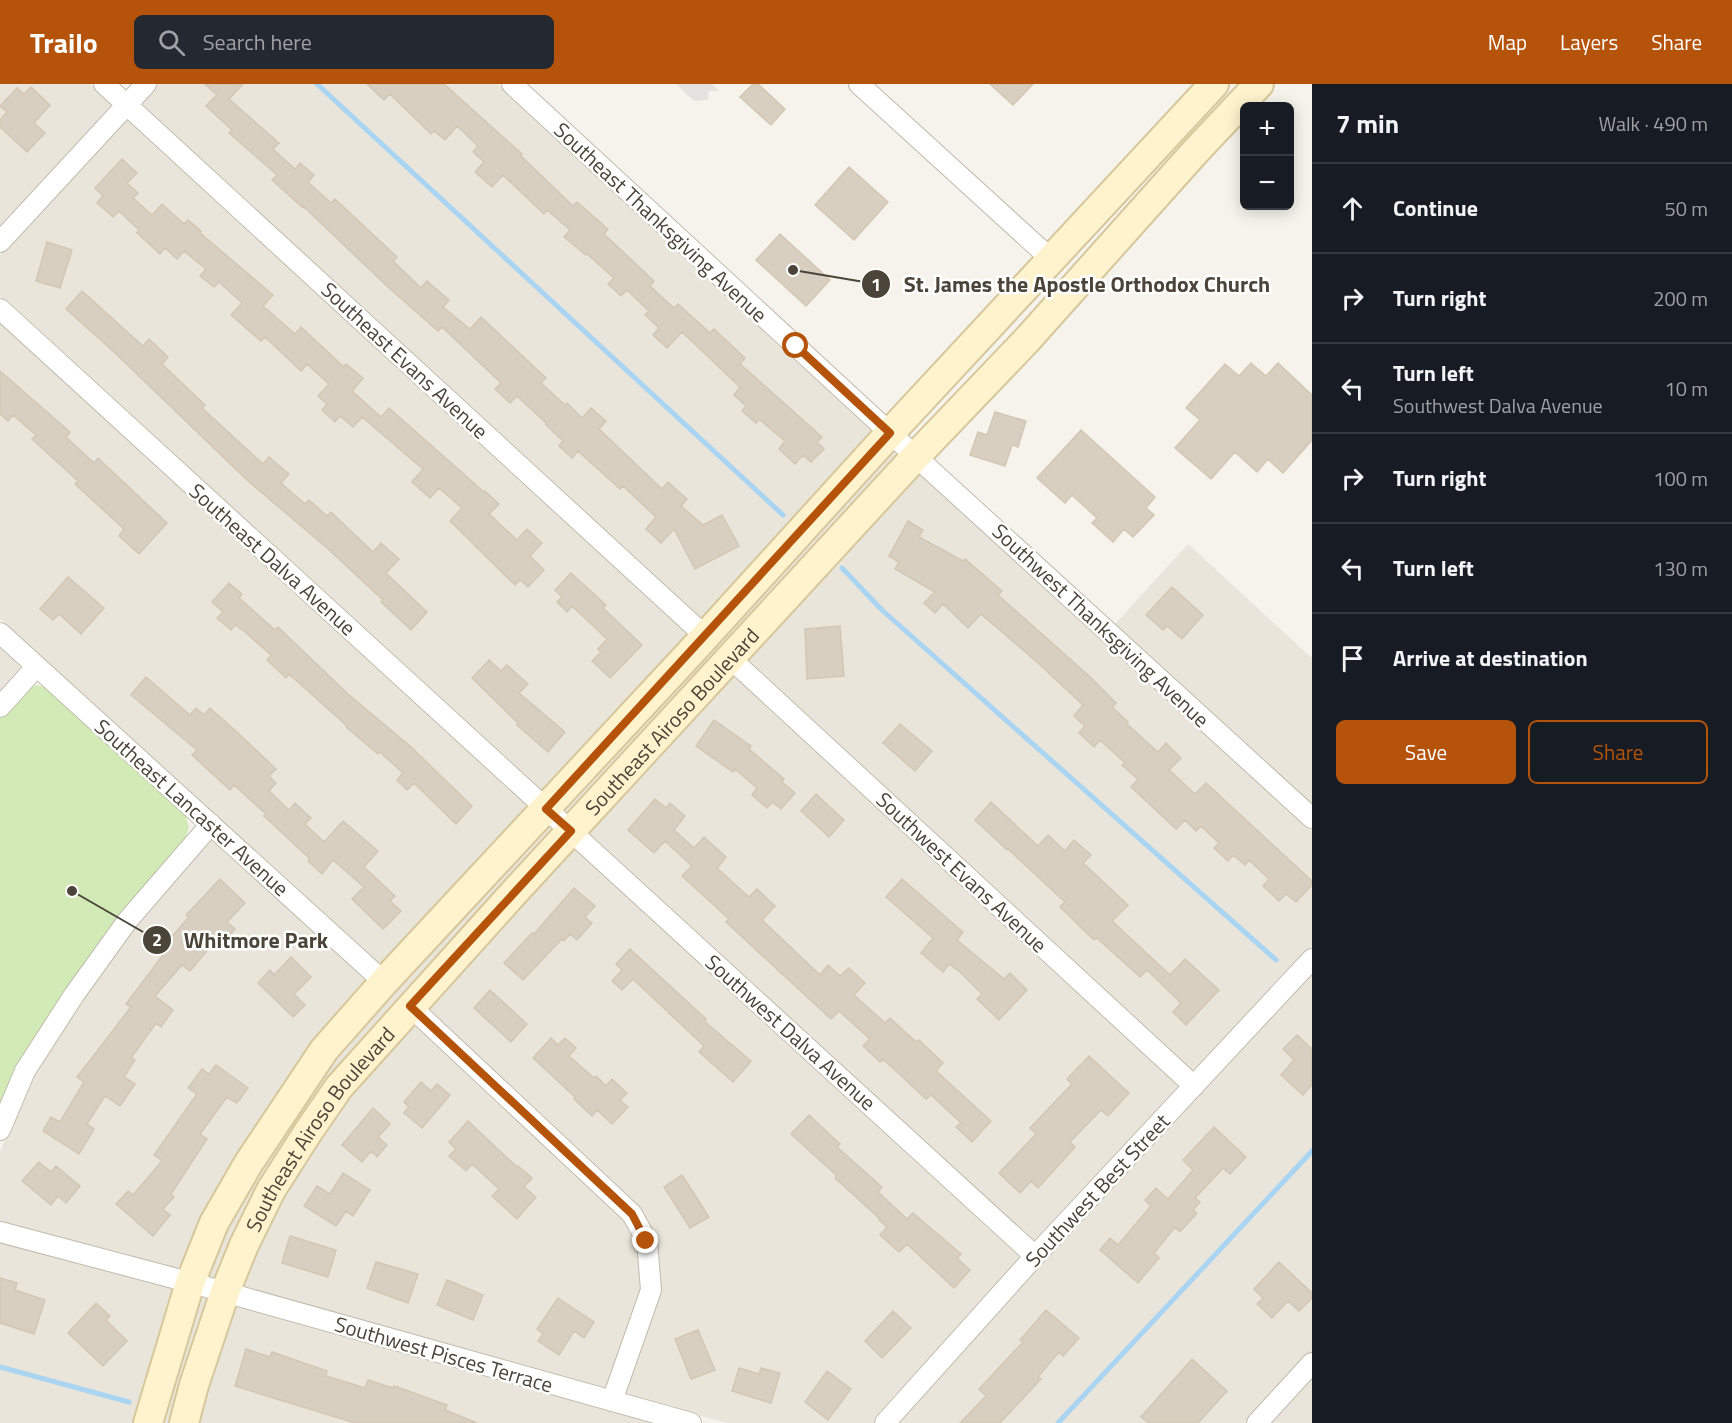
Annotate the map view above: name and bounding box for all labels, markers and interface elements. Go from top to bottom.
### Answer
search box [134,15,554,69]
text: Trailo [30,21,98,64]
text: Search here [203,25,312,59]
icon: search [155,26,188,59]
text: Map [1488,26,1527,58]
text: Layers [1560,26,1618,58]
text: Share [1651,26,1702,58]
map controls [1240,102,1294,210]
button: + [1240,102,1294,156]
text: 7 min [1336,104,1399,143]
text: Walk · 490 m [1599,108,1708,139]
street label: Southeast Thanksgiving Avenue [547,114,775,330]
button: − [1240,156,1294,210]
text: Continue [1393,191,1478,225]
icon: ahead [1336,192,1369,225]
text: 50 m [1664,193,1708,224]
callout: St. James the Apostle Orthodox Church [861,264,1282,304]
text: St. James the Apostle Orthodox Church [904,267,1270,301]
text: 1 [871,271,881,298]
street label: Southeast Evans Avenue [314,274,496,446]
text: Turn right [1393,281,1487,315]
icon: right [1336,282,1369,315]
text: 200 m [1653,283,1708,314]
route start [782,332,808,358]
text: Turn left [1393,356,1474,390]
icon: left [1336,372,1369,405]
text: 10 m [1664,373,1708,404]
text: Southwest Dalva Avenue [1393,390,1603,421]
text: Turn right [1393,461,1487,495]
icon: right [1336,462,1369,495]
text: 100 m [1653,463,1708,494]
street label: Southeast Dalva Avenue [182,475,364,643]
street label: Southwest Thanksgiving Avenue [985,516,1217,734]
text: Turn left [1393,551,1474,585]
icon: left [1336,552,1369,585]
text: 130 m [1653,553,1708,584]
street label: Southeast Airoso Boulevard [577,620,766,822]
text: Arrive at destination [1393,641,1588,675]
icon: arrive [1336,642,1369,675]
street label: Southeast Lancaster Avenue [88,711,296,903]
button: Save [1336,720,1516,784]
button: Share [1528,720,1708,784]
street label: Southwest Evans Avenue [869,784,1055,960]
callout: Whitmore Park [142,920,340,960]
text: Whitmore Park [184,923,329,957]
text: 2 [152,926,162,953]
street label: Southwest Dalva Avenue [699,946,883,1118]
street label: Southeast Airoso Boulevard [237,1019,402,1237]
street label: Southwest Best Street [1017,1106,1177,1274]
route end [632,1227,658,1253]
street label: Southwest Pisces Terrace [331,1308,557,1400]

